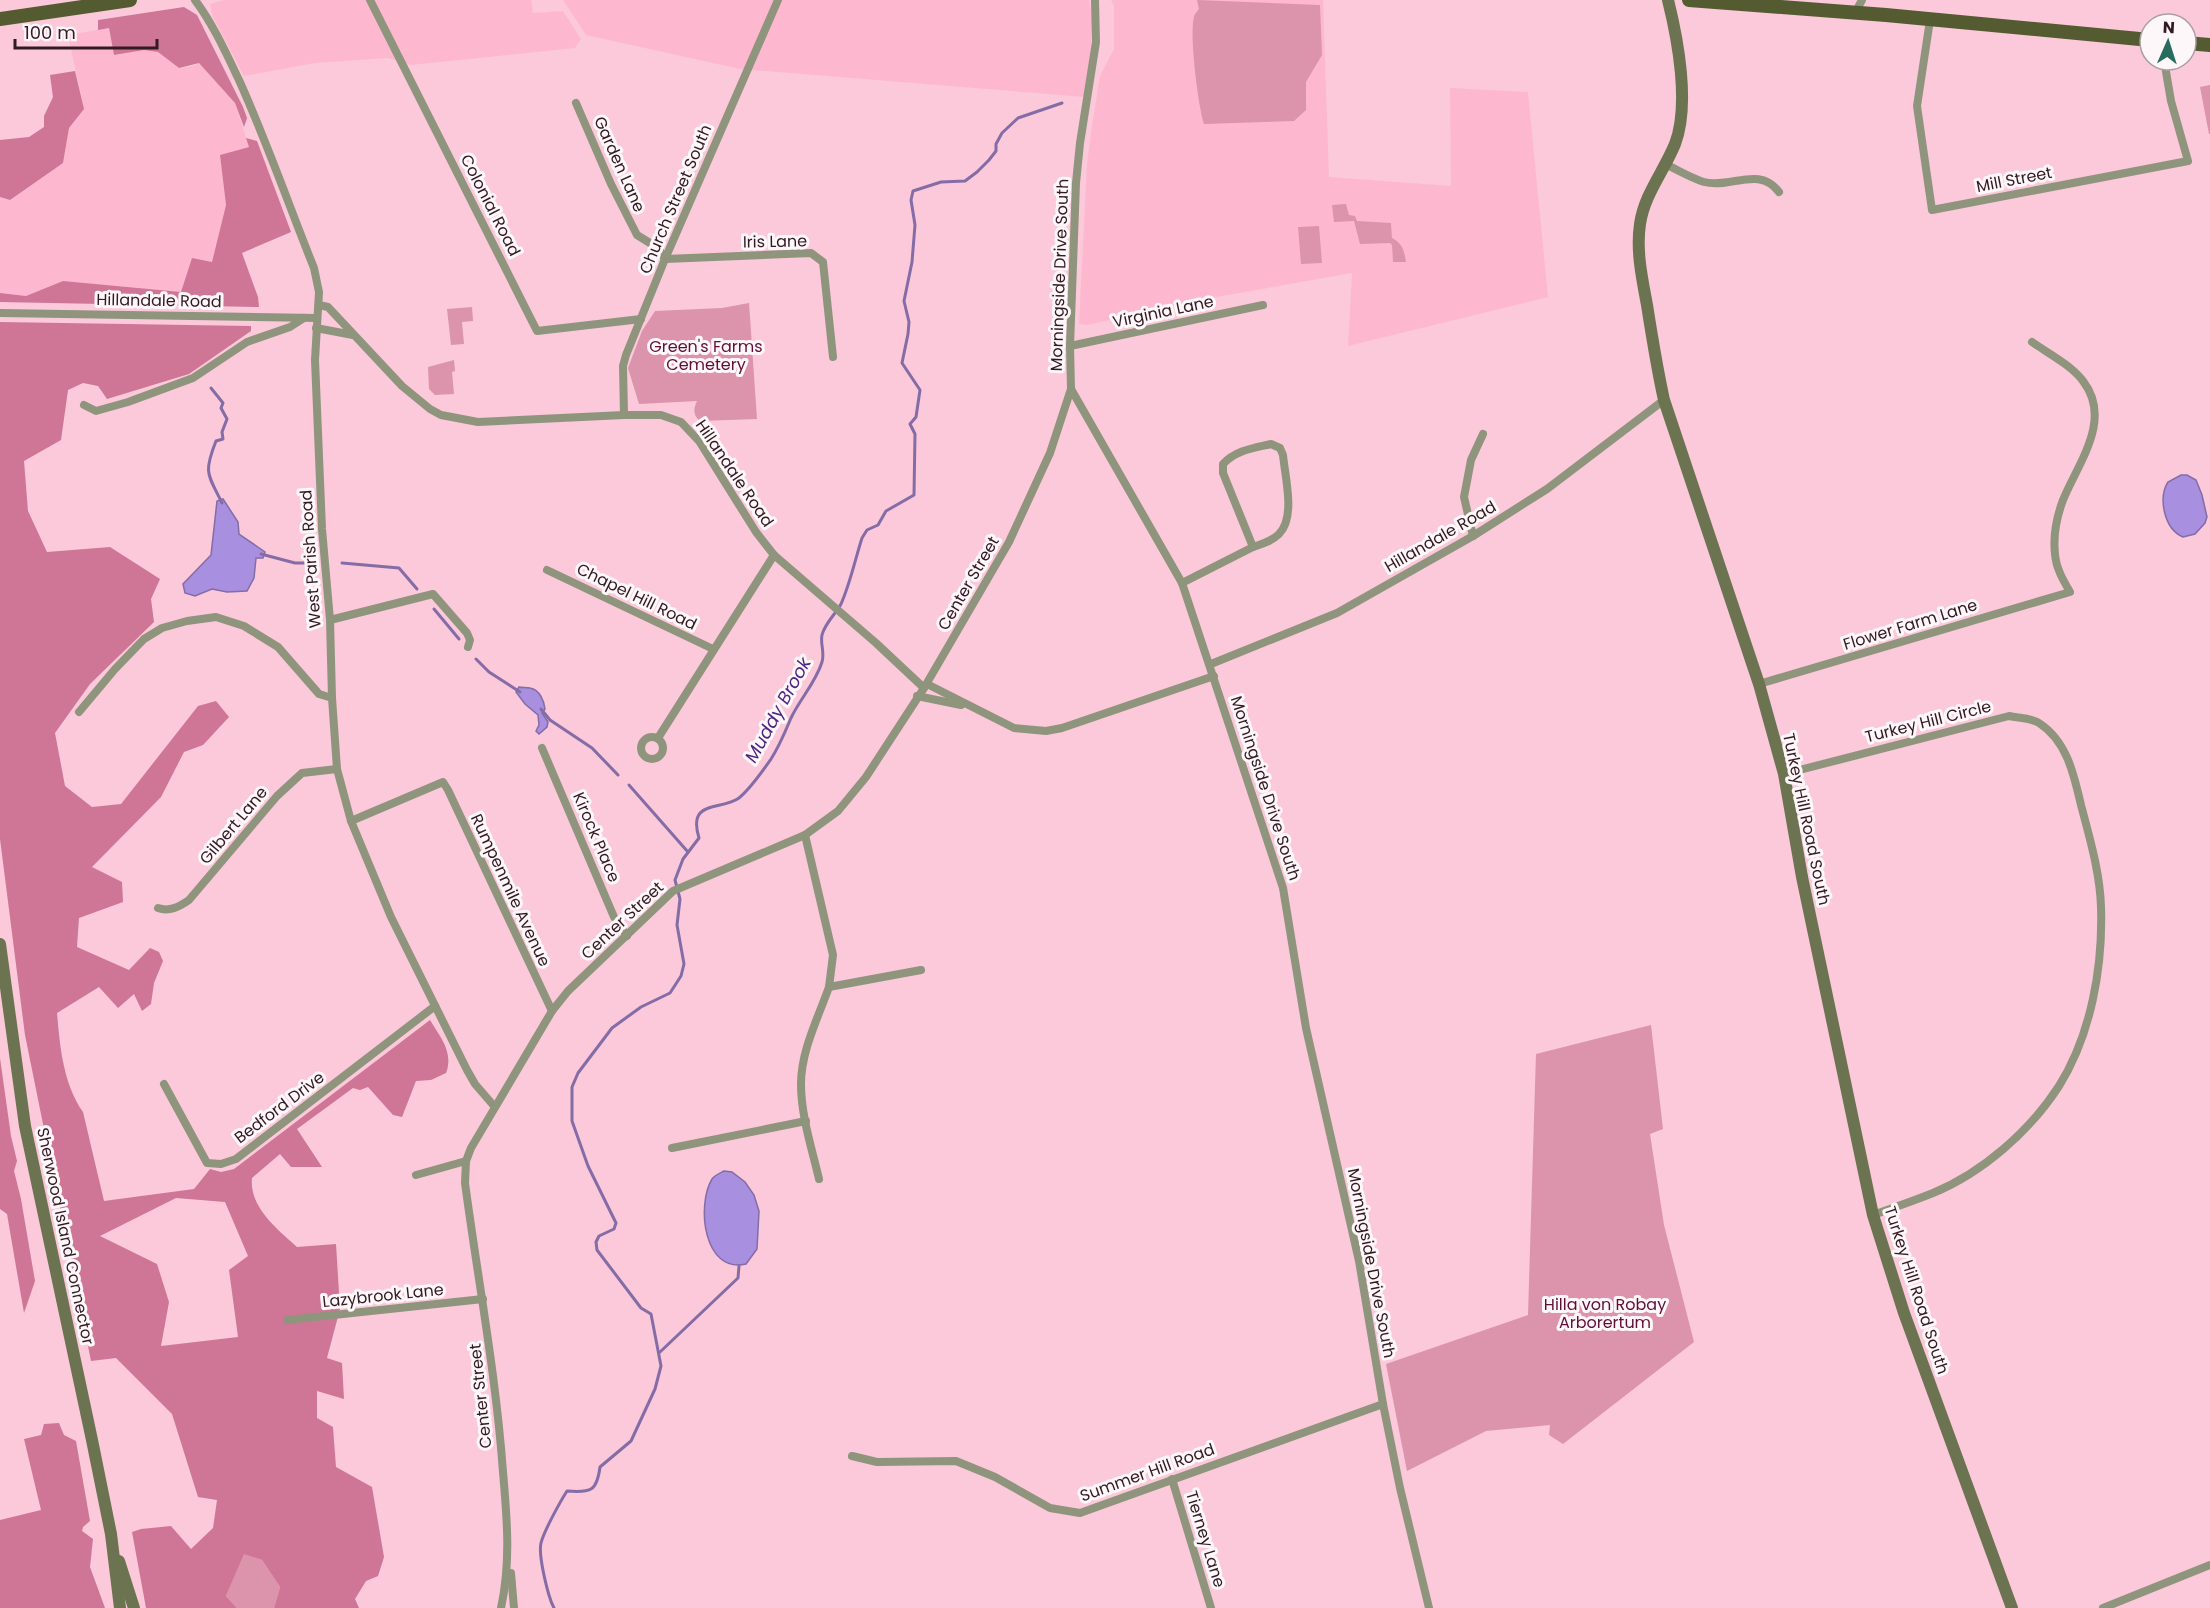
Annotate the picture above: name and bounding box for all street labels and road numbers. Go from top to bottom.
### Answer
street label: Garden Lane [588,113,651,216]
street label: Church Street South [634,121,717,277]
street label: Colonial Road [455,150,526,260]
street label: Mill Street [1974,161,2054,198]
street label: Morningside Drive South [1045,178,1074,372]
street label: Iris Lane [743,229,807,254]
street label: Hillandale Road [96,288,222,313]
street label: Virginia Lane [1111,290,1216,333]
street label: Hillandale Road [690,415,779,532]
street label: West Parish Road [294,489,327,629]
street label: Hillandale Road [1380,495,1500,578]
street label: Center Street [932,532,1005,635]
street label: Chapel Hill Road [573,557,701,636]
street label: Flower Farm Lane [1840,593,1980,656]
street label: Morningside Drive South [1225,693,1306,883]
street label: Turkey Hill Circle [1863,695,1994,748]
street label: Turkey Hill Road South [1777,731,1836,907]
street label: Gilbert Lane [194,781,273,869]
street label: Kirock Place [567,789,626,886]
street label: Rumpenmile Avenue [465,810,556,970]
street label: Center Street [576,876,669,965]
street label: Bedford Drive [230,1066,329,1149]
street label: Sherwood Island Connector [31,1125,100,1347]
street label: Morningside Drive South [1342,1166,1401,1360]
street label: Turkey Hill Road South [1879,1203,1955,1377]
street label: Lazybrook Lane [321,1278,445,1313]
street label: Center Street [464,1342,497,1450]
street label: Summer Hill Road [1077,1437,1218,1507]
street label: Tierney Lane [1180,1488,1231,1590]

